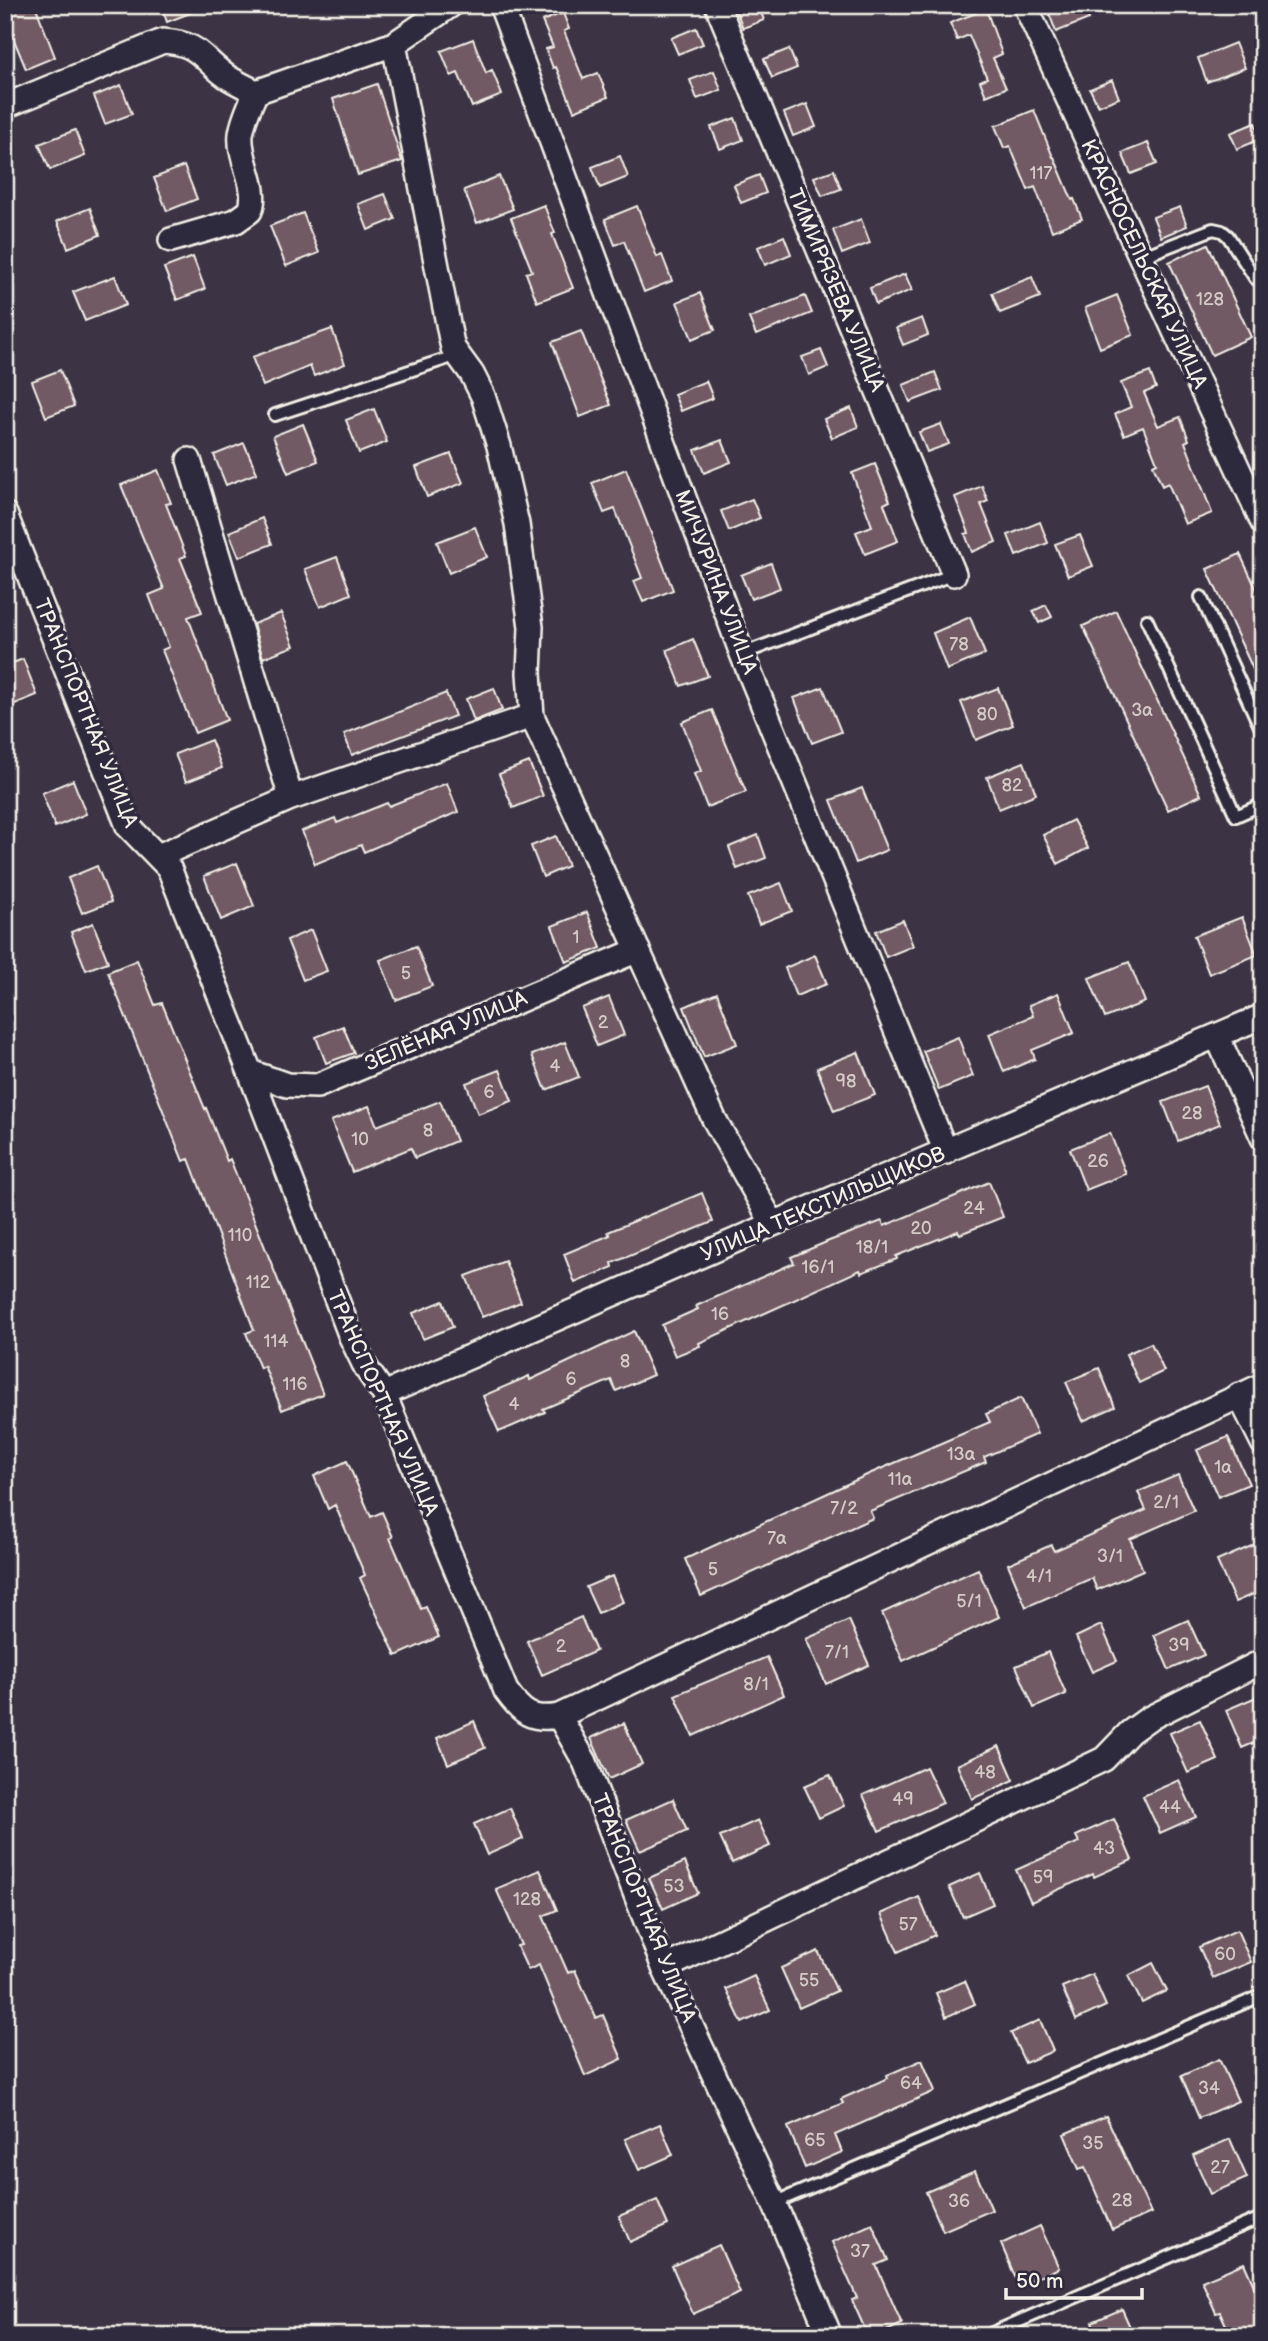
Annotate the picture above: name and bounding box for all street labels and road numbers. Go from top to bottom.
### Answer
street label: КРАСНОСЕЛЬСКАЯ УЛИЦА [1075,136,1213,393]
street label: ТИМИРЯЗЕВА УЛИЦА [782,185,890,395]
street label: МИЧУРИНА УЛИЦА [669,487,763,678]
street label: ТРАНСПОРТНАЯ УЛИЦА [29,595,143,831]
street label: ЗЕЛЁНАЯ УЛИЦА [361,985,531,1076]
street label: УЛИЦА ТЕКСТИЛЬЩИКОВ [697,1141,949,1267]
street label: ТРАНСПОРТНАЯ УЛИЦА [322,1286,444,1520]
street label: ТРАНСПОРТНАЯ УЛИЦА [587,1790,701,2026]

